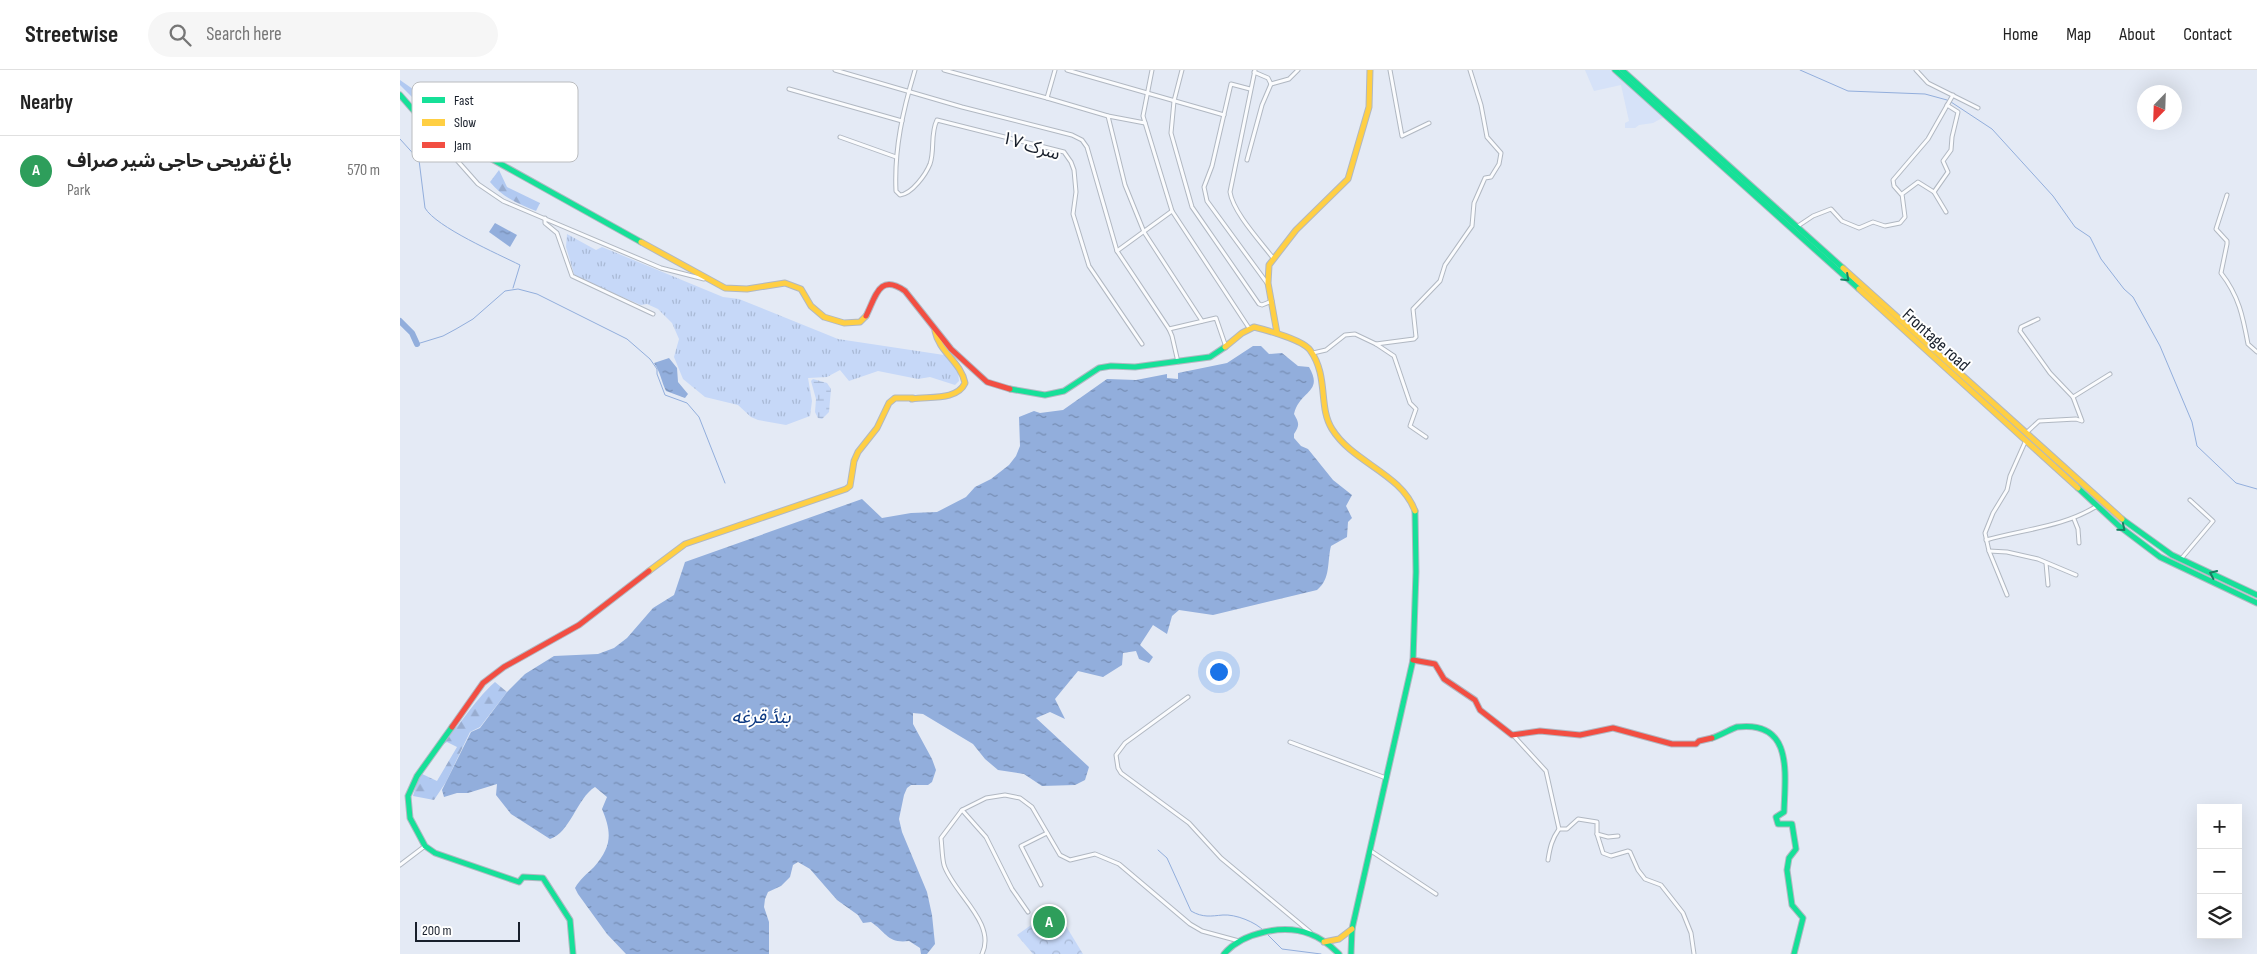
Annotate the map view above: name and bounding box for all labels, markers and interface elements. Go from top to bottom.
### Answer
search box [148,12,498,57]
text: Streetwise [25,20,118,49]
icon: search [166,21,194,49]
text: Search here [206,23,282,46]
text: Home [2003,24,2038,45]
text: Map [2066,24,2091,45]
text: About [2119,24,2155,45]
text: Contact [2183,24,2232,45]
legend [412,82,578,162]
north arrow [2137,85,2182,130]
text: Nearby [20,90,73,115]
text: Fast [454,92,474,109]
text: Slow [454,114,476,131]
street label: سرک ۱۷ [999,127,1063,165]
text: Jam [453,137,471,154]
text: باغ تفریحی حاجی شیر صراف [67,150,292,173]
text: A [32,161,40,180]
text: 570 m [347,161,380,180]
text: Park [67,181,90,200]
one-way arrow [1841,272,1850,281]
street label: Frontage road [1898,304,1974,376]
one-way arrow [2117,523,2126,532]
one-way arrow [2209,570,2218,581]
your location [1206,659,1232,685]
water label: بندٔ قرغه [731,706,791,729]
map controls [2197,804,2242,939]
button: + [2197,804,2242,849]
button: − [2197,849,2242,894]
button: layers [2197,894,2242,939]
pin: A [1033,903,1065,941]
scale bar [415,919,520,942]
text: 200 m [422,922,451,939]

